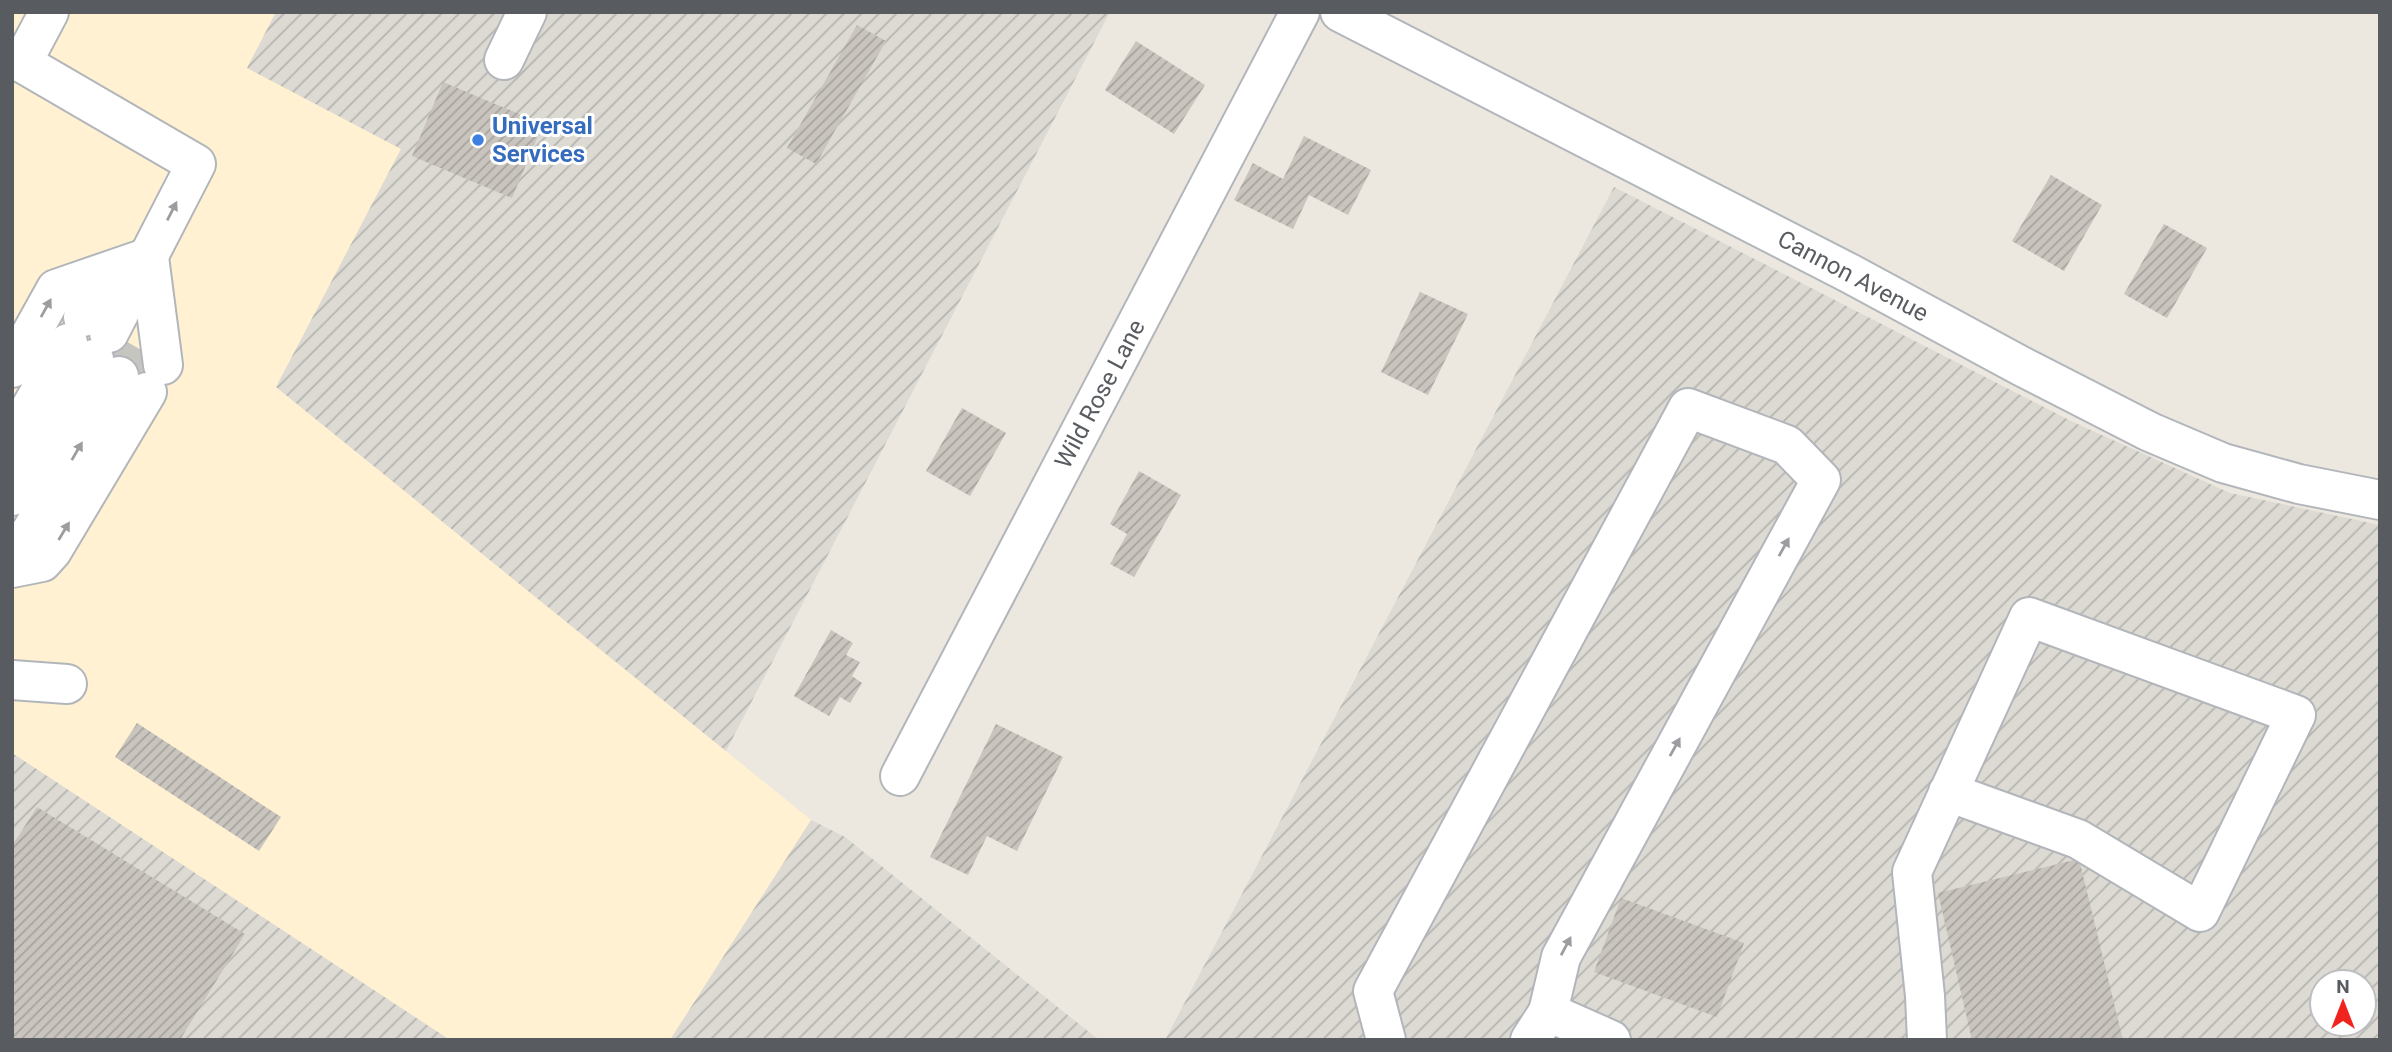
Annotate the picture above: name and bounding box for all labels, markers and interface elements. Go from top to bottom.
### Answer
place label: Universal Services [492,112,593,168]
marker: Universal Services [470,132,486,148]
one-way arrow [167,201,178,221]
street label: Cannon Avenue [1773,225,1933,327]
one-way arrow [40,299,52,318]
street label: Wild Rose Lane [1049,315,1151,473]
one-way arrow [71,441,83,460]
one-way arrow [57,522,70,541]
one-way arrow [1779,537,1790,557]
one-way arrow [1670,737,1681,757]
one-way arrow [1560,936,1572,956]
north arrow [2308,968,2378,1038]
text: N [2336,975,2350,998]

